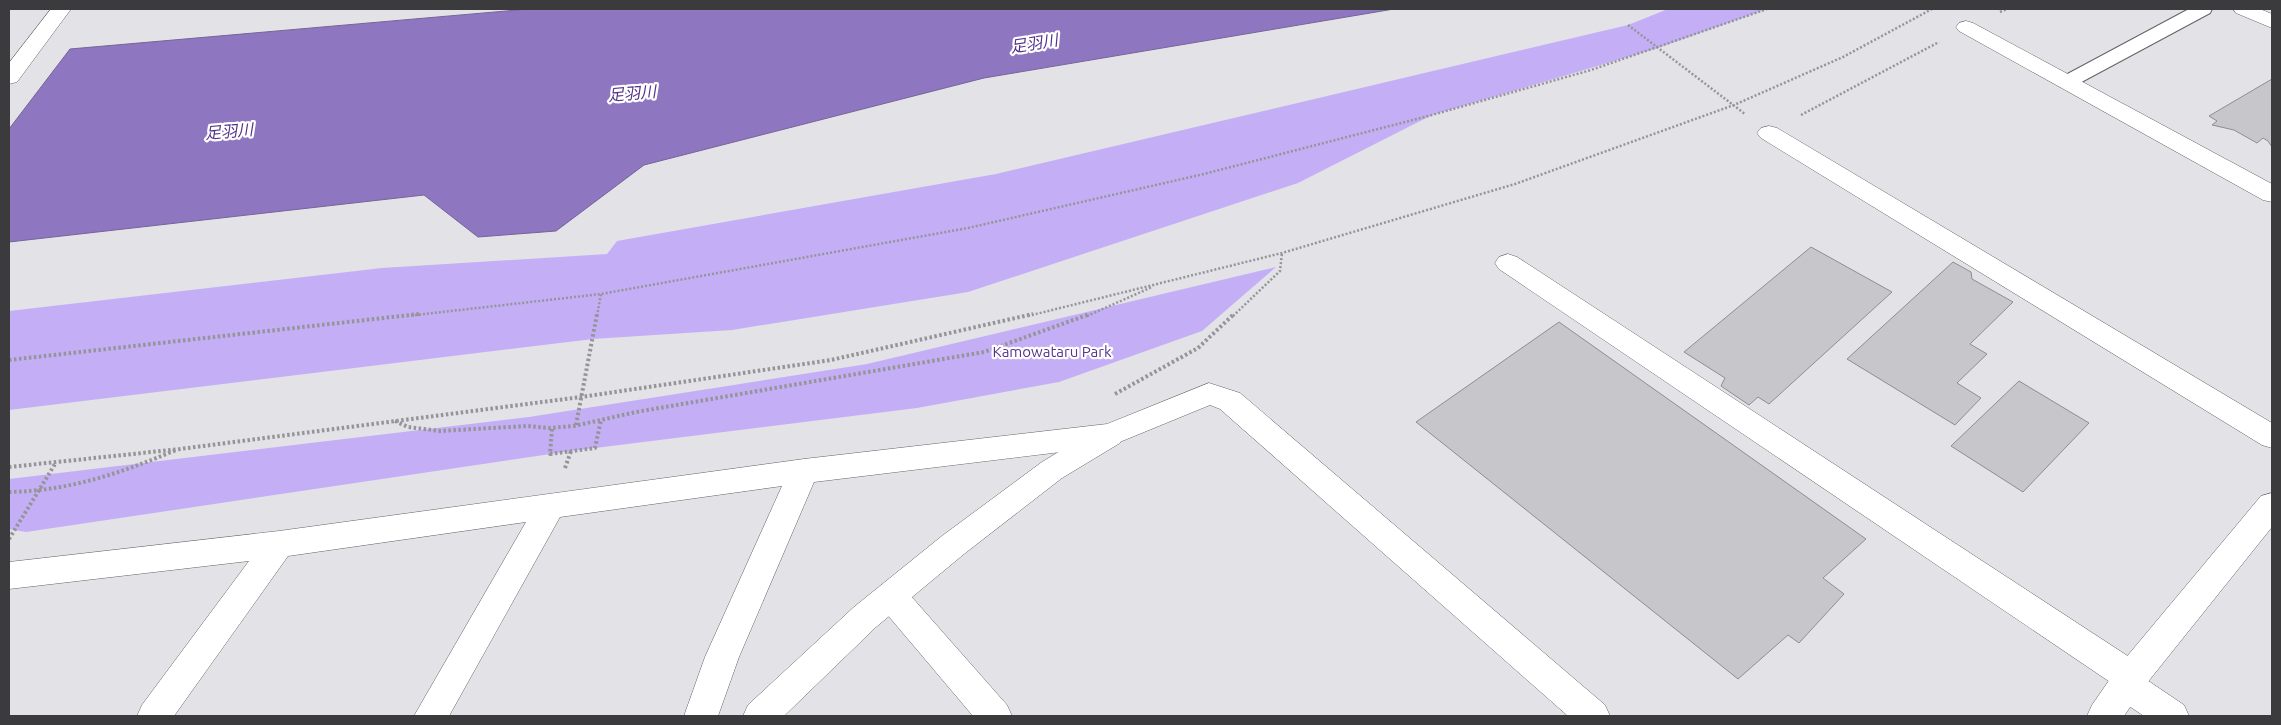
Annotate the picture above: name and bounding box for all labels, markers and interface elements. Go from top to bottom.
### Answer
water label: 足羽川 [1009,30,1061,56]
water label: 足羽川 [607,82,659,104]
water label: 足羽川 [204,120,256,142]
park label: Kamowataru Park [993,343,1112,360]

